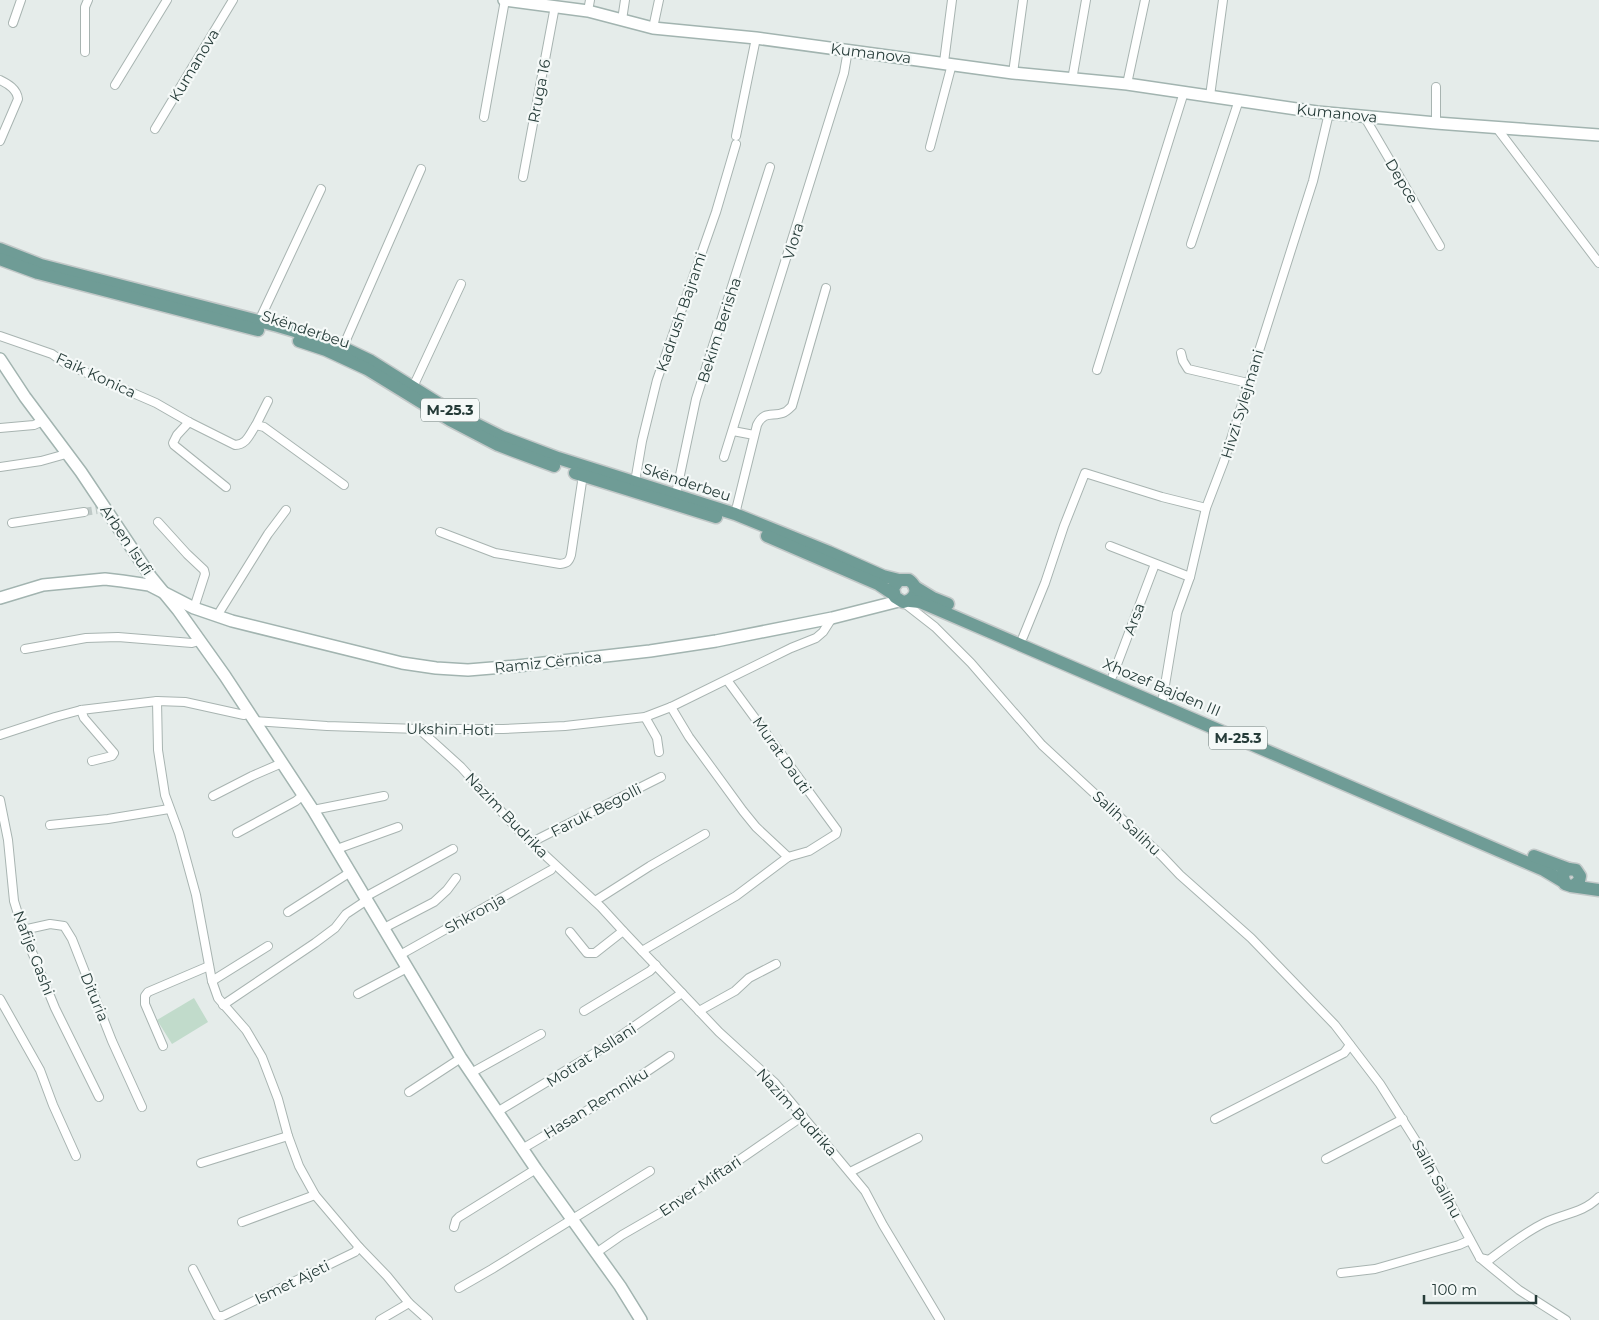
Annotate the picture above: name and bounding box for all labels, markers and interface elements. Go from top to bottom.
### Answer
street label: Kumanova [165,25,223,105]
street label: Kumanova [830,39,912,67]
street label: Rruga 16 [524,58,554,124]
street label: Kumanova [1296,99,1378,127]
street label: Depce [1381,155,1423,207]
street label: Vlora [778,220,808,262]
street label: Kadrush Bajrami [652,250,710,374]
street label: Bekim Berisha [693,275,745,385]
street label: Skënderbeu [260,306,352,352]
street label: Hivzi Sylejmani [1216,347,1268,461]
street label: Faik Konica [53,348,139,402]
road number: M-25.3 [421,398,479,422]
street label: Skënderbeu [641,459,733,505]
street label: Arben Isufi [96,501,158,579]
street label: Arsa [1119,600,1149,638]
street label: Ramiz Cërnica [493,647,603,677]
street label: Xhozef Bajden III [1100,654,1224,720]
street label: Murat Dauti [748,713,816,797]
street label: Ukshin Hoti [406,719,494,739]
road number: M-25.3 [1209,726,1267,750]
street label: Nazim Budrika [461,768,553,862]
street label: Faruk Begolli [547,779,645,841]
street label: Salih Salihu [1089,787,1165,859]
street label: Shkronja [441,889,509,937]
street label: Nafije Gashi [9,908,59,998]
street label: Dituria [77,970,113,1024]
street label: Motrat Asllani [543,1019,639,1091]
street label: Hasan Remniku [540,1063,652,1143]
street label: Nazim Budrika [753,1064,841,1160]
street label: Salih Salihu [1408,1137,1466,1221]
street label: Enver Miftari [655,1152,745,1220]
street label: Ismet Ajeti [251,1256,333,1308]
scale bar [1424,1272,1536,1304]
text: 100 m [1432,1280,1477,1299]

